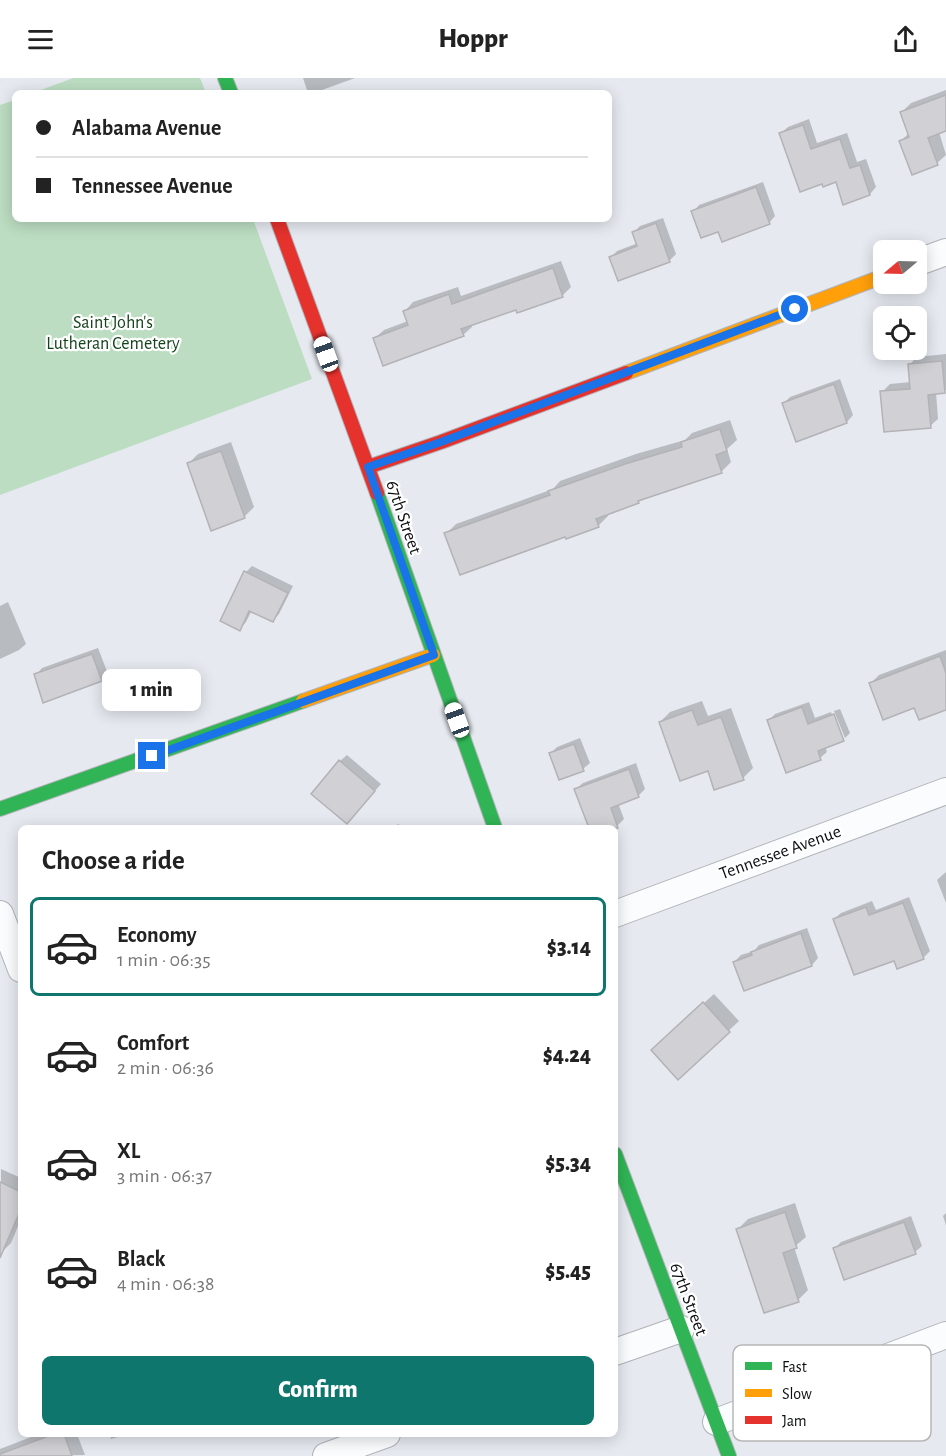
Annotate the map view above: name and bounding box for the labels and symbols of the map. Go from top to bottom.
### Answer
north arrow [873,240,927,294]
route start [781,295,808,322]
park label: Saint John's Lutheran Cemetery [46,314,180,353]
car [311,334,341,374]
street label: 67th Street [382,478,424,557]
callout: 1 min [102,669,201,711]
car [442,700,472,740]
route end [138,742,165,769]
street label: Tennessee Avenue [717,823,844,883]
street label: 67th Street [666,1260,710,1338]
legend [733,1345,931,1441]
text: Fast [782,1359,807,1375]
text: Slow [782,1386,812,1402]
text: Jam [782,1413,807,1429]

